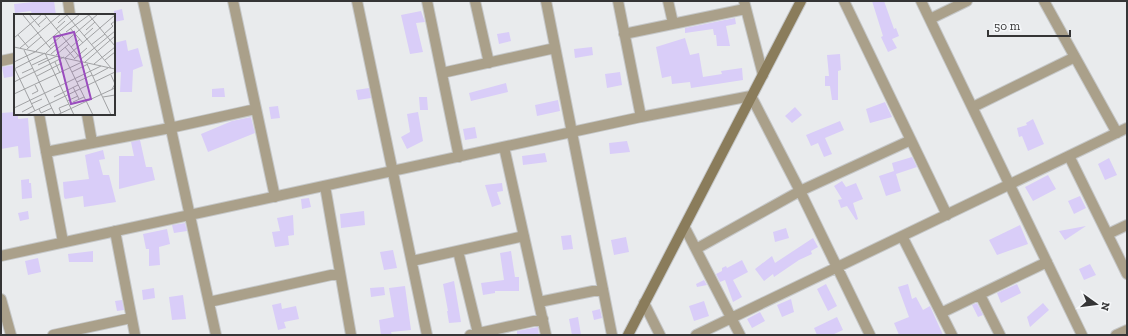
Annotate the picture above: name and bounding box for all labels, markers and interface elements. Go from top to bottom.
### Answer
scale bar [988,12,1070,38]
inset map [14,14,115,115]
text: 50 m [994,19,1021,33]
north arrow [1076,284,1116,324]
text: N [1098,301,1113,313]

